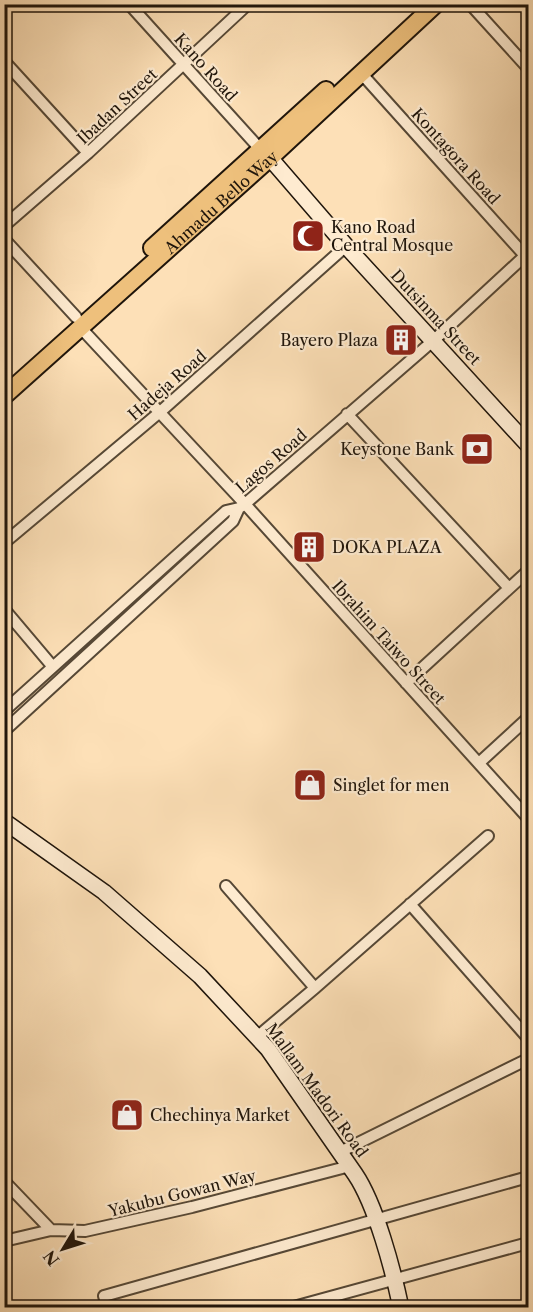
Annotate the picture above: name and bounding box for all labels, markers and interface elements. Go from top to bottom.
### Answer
street label: Kano Road [170,29,242,105]
street label: Ibadan Street [73,64,161,148]
street label: Kontagora Road [408,104,505,208]
street label: Ahmadu Bello Way [159,145,283,259]
place label: Kano Road Central Mosque [331,217,453,255]
mosque icon: Kano Road Central Mosque [290,218,326,254]
street label: Dutsinma Street [387,265,486,369]
building icon: Bayero Plaza [383,322,419,358]
place label: Bayero Plaza [280,330,379,350]
street label: Hadeja Road [124,345,210,424]
street label: Lagos Road [231,424,311,497]
bank icon: Keystone Bank [459,431,495,467]
place label: Keystone Bank [340,439,455,459]
building icon: DOKA PLAZA [291,529,327,565]
place label: DOKA PLAZA [332,537,443,557]
street label: Ibrahim Taiwo Street [328,576,450,708]
shop icon: Singlet for men [292,767,328,803]
place label: Singlet for men [333,775,449,795]
street label: Mallam Madori Road [262,1019,373,1161]
shop icon: Chechinya Market [109,1097,145,1133]
place label: Chechinya Market [150,1105,290,1125]
street label: Yakubu Gowan Way [105,1165,259,1221]
north arrow [33,1219,93,1279]
text: N [39,1247,63,1270]

